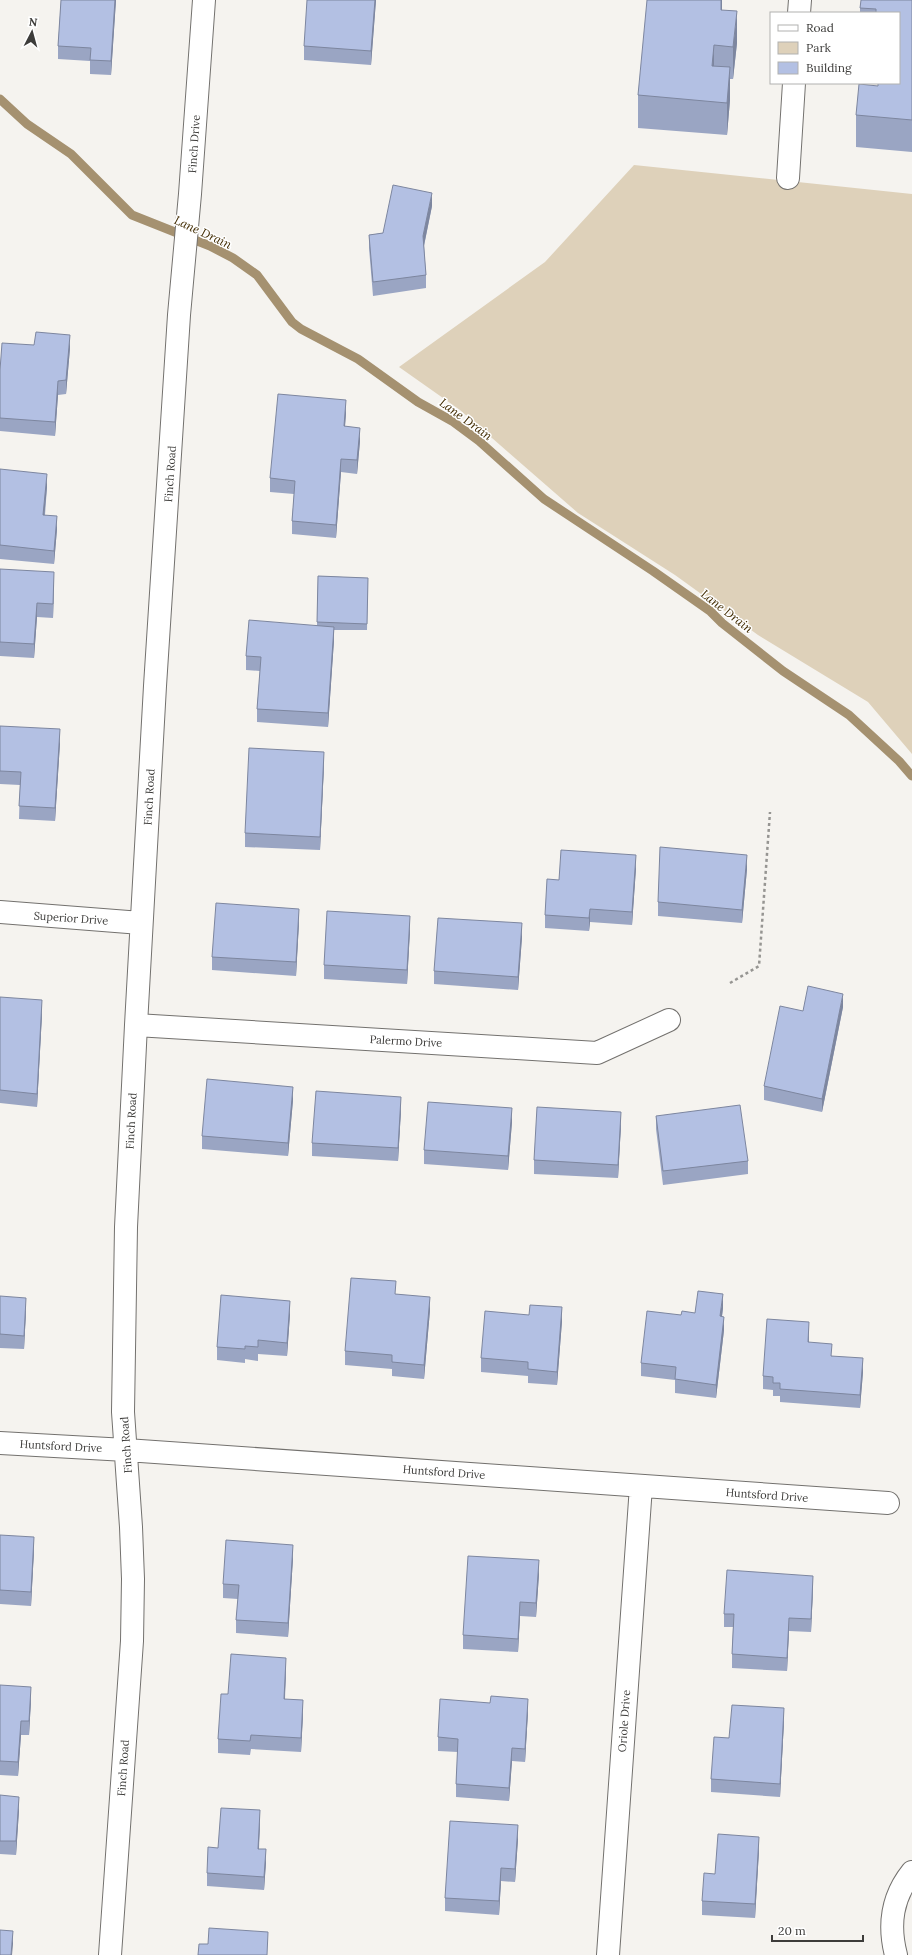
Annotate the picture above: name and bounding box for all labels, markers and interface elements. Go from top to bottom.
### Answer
north arrow [12,12,52,52]
legend [770,12,900,84]
text: N [28,15,38,30]
text: Road [806,20,834,35]
text: Park [806,40,832,55]
text: Building [806,60,852,75]
street label: Finch Drive [185,114,203,174]
water label: Lane Drain [172,212,235,252]
water label: Lane Drain [437,395,496,444]
street label: Finch Road [161,445,179,503]
water label: Lane Drain [698,586,756,636]
street label: Finch Road [141,768,157,826]
street label: Superior Drive [33,908,109,928]
street label: Palermo Drive [369,1032,443,1050]
street label: Finch Road [123,1092,139,1150]
street label: Finch Road [117,1416,135,1474]
street label: Huntsford Drive [19,1437,103,1455]
street label: Huntsford Drive [402,1462,486,1482]
street label: Huntsford Drive [725,1485,809,1505]
street label: Oriole Drive [615,1689,633,1753]
street label: Finch Road [114,1739,132,1797]
scale bar [772,1917,863,1943]
text: 20 m [778,1923,806,1938]

